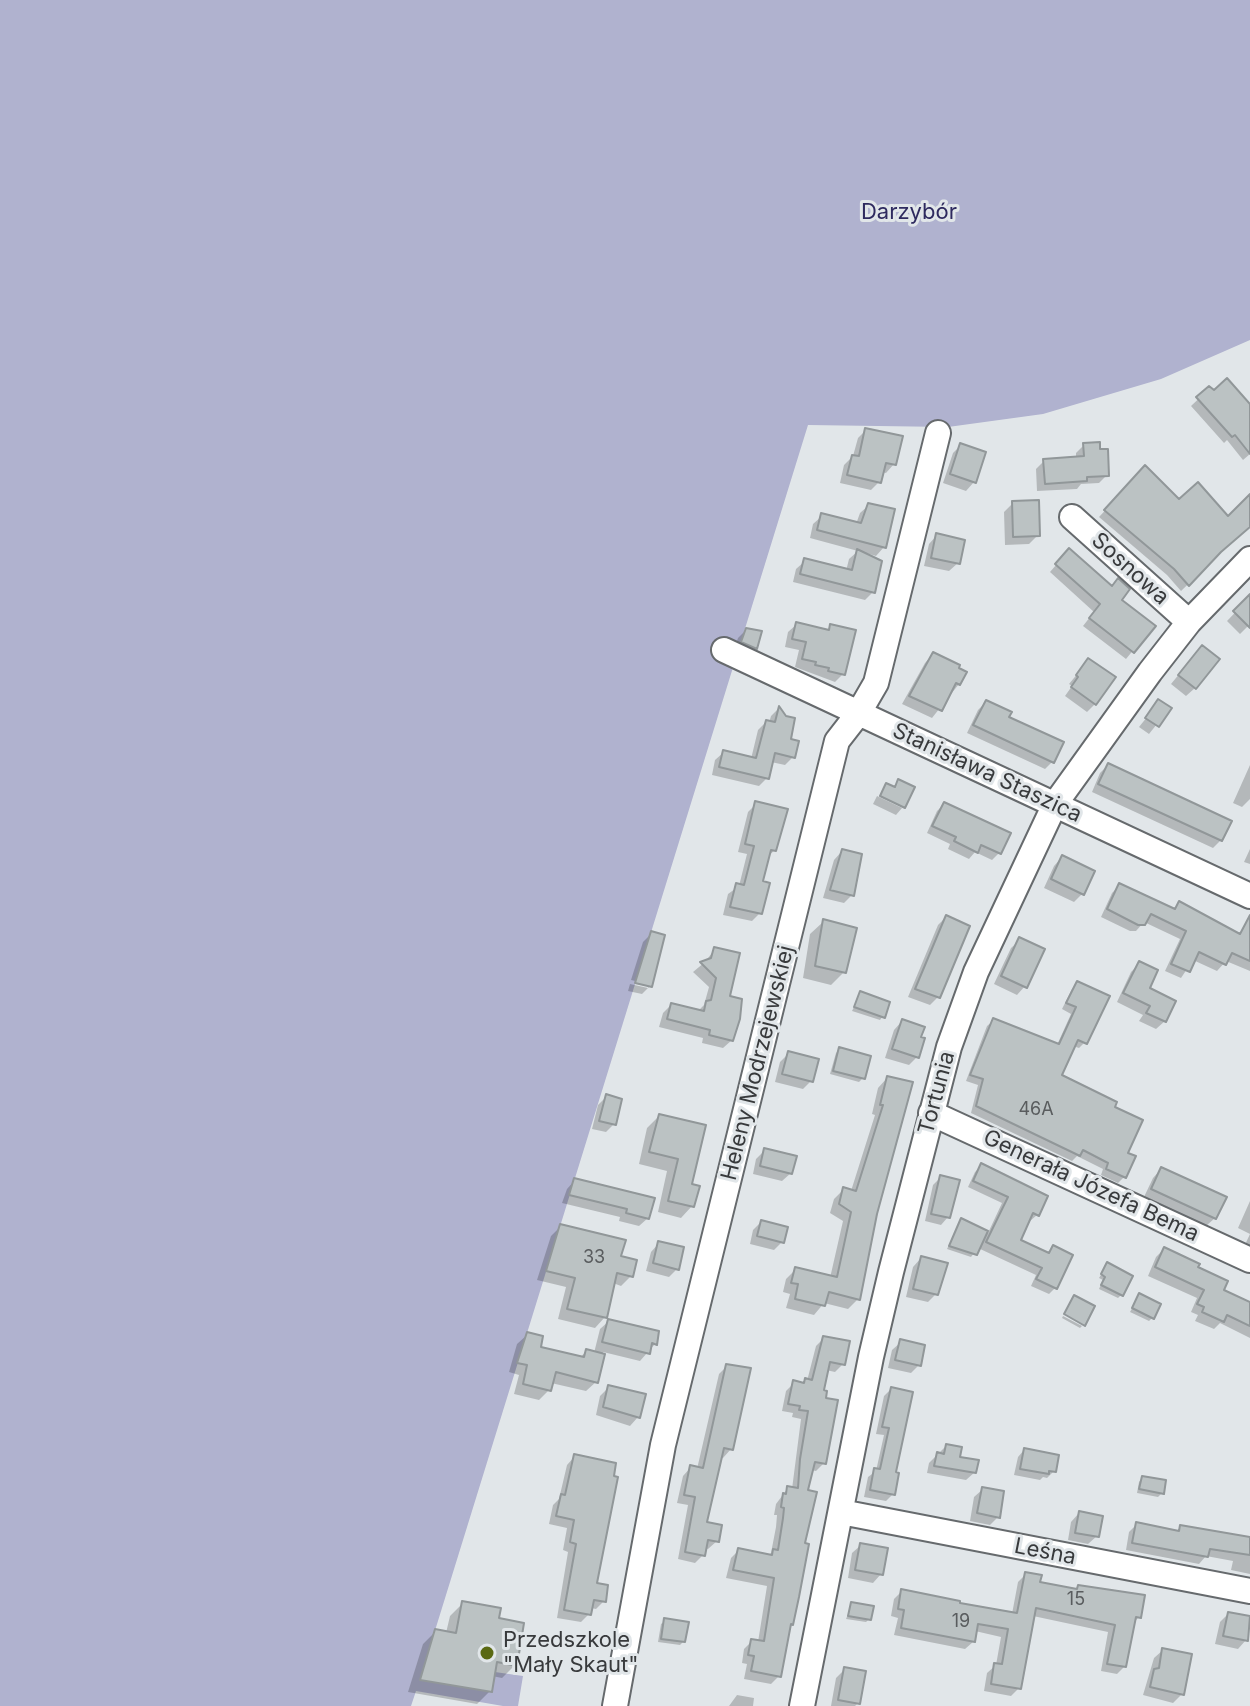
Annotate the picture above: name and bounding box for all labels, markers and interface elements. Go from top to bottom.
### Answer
park label: Darzybór [861,199,957,225]
street label: Sosnowa [1086,527,1174,611]
street label: Stanisława Staszica [888,718,1086,828]
street label: Heleny Modrzejewskiej [716,943,800,1183]
street label: Tortunia [913,1048,961,1138]
house number: 46A [1018,1099,1054,1121]
street label: Generała Józefa Bema [979,1124,1203,1248]
house number: 33 [583,1247,605,1269]
street label: Leśna [1012,1533,1078,1571]
house number: 15 [1067,1589,1085,1611]
house number: 19 [952,1611,970,1633]
place label: Przedszkole "Mały Skaut" [503,1627,638,1678]
marker: Przedszkole "Mały Skaut" [478,1644,496,1662]

